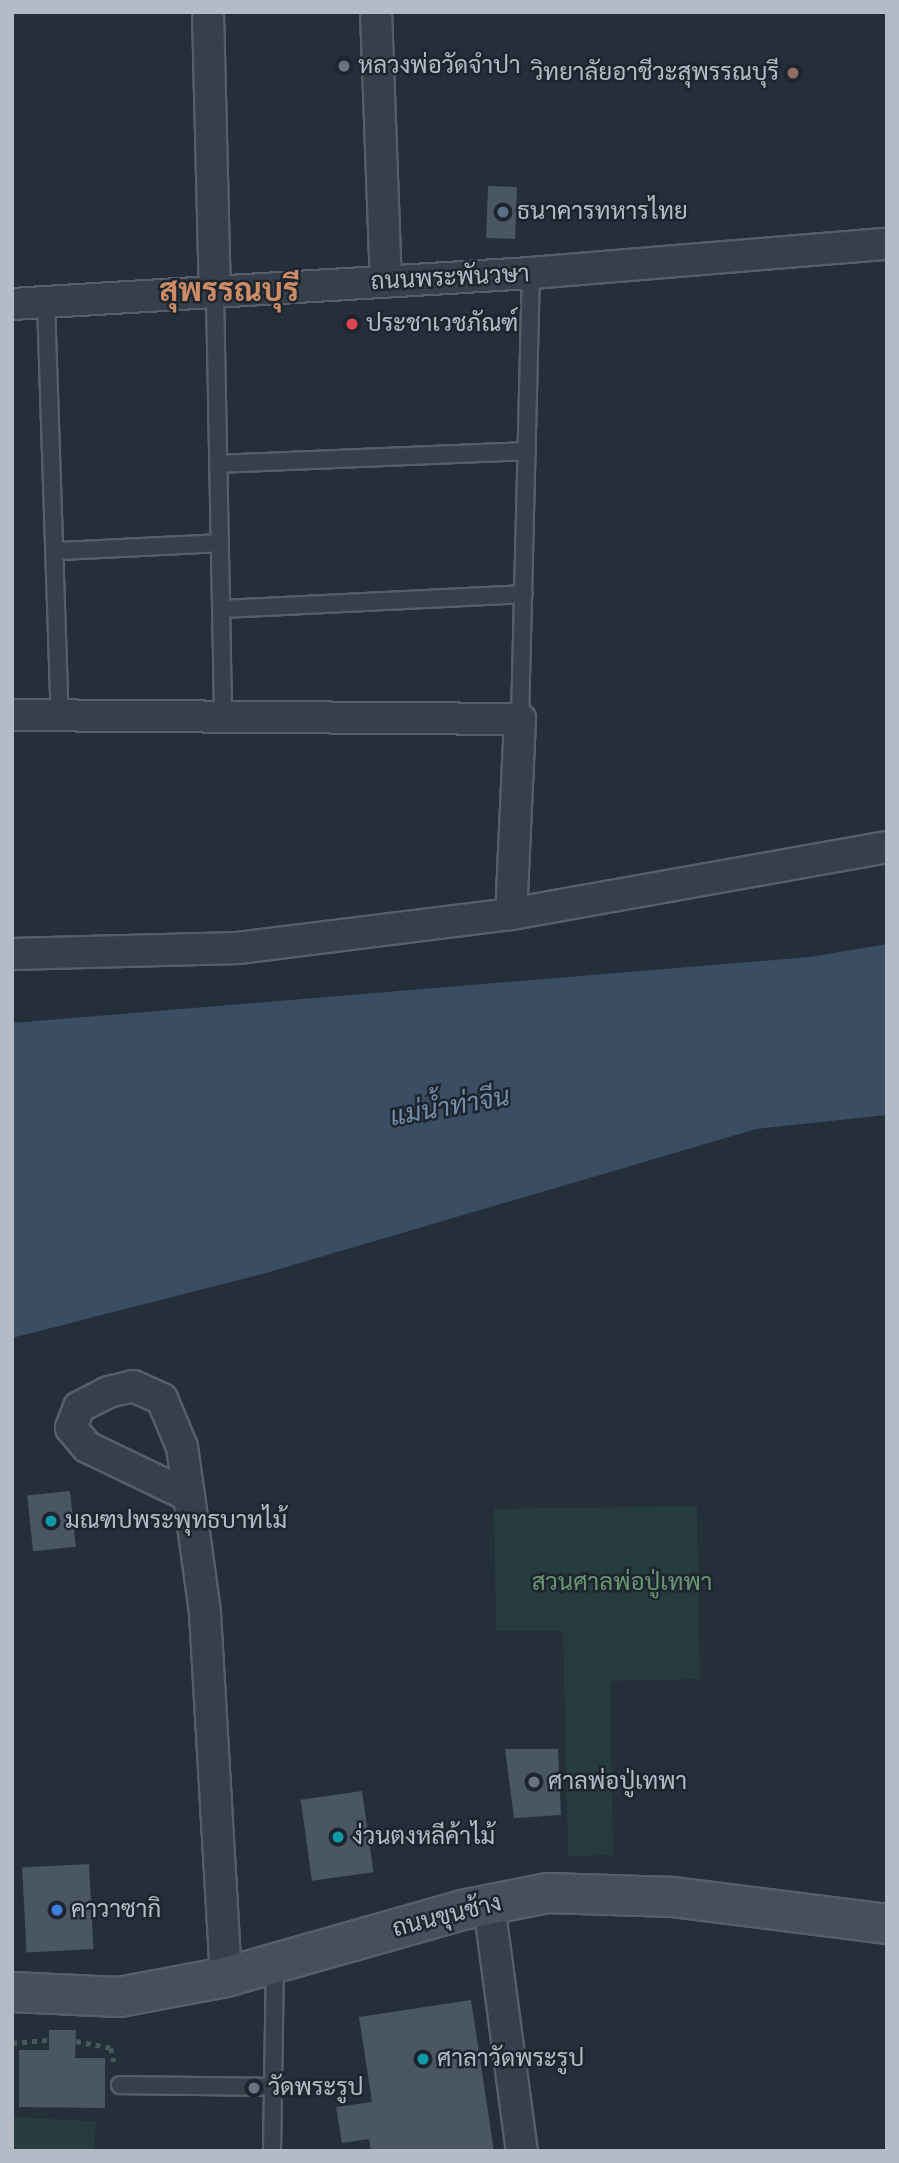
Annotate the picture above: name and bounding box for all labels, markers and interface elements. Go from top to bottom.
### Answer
place label: หลวงพ่อวัดจำปา [358,52,521,80]
marker: หลวงพ่อวัดจำปา [336,58,352,74]
place label: วิทยาลัยอาชีวะสุพรรณบุรี [531,59,779,87]
marker: วิทยาลัยอาชีวะสุพรรณบุรี [785,65,801,81]
place label: ธนาคารทหารไทย [517,198,688,226]
marker: ธนาคารทหารไทย [495,204,511,220]
street label: ถนนพระพันวษา [370,259,530,297]
district label: สุพรรณบุรี [159,271,299,309]
place label: ประชาเวชภัณฑ์ [366,310,518,338]
marker: ประชาเวชภัณฑ์ [344,316,360,332]
water label: แม่น้ำท่าจีน [388,1081,512,1133]
place label: มณฑปพระพุทธบาทไม้ [65,1507,287,1535]
marker: มณฑปพระพุทธบาทไม้ [43,1513,59,1529]
park label: สวนศาลพ่อปู่เทพา [532,1569,712,1597]
place label: ศาลพ่อปู่เทพา [548,1768,687,1796]
marker: ศาลพ่อปู่เทพา [526,1774,542,1790]
place label: ง่วนตงหลีค้าไม้ [352,1823,495,1851]
marker: ง่วนตงหลีค้าไม้ [330,1829,346,1845]
street label: ถนนขุนช้าง [390,1889,504,1943]
place label: คาวาซากิ [71,1896,161,1924]
marker: คาวาซากิ [49,1902,65,1918]
place label: ศาลาวัดพระรูป [437,2045,584,2073]
marker: ศาลาวัดพระรูป [415,2051,431,2067]
place label: วัดพระรูป [268,2074,364,2102]
marker: วัดพระรูป [246,2080,262,2096]

